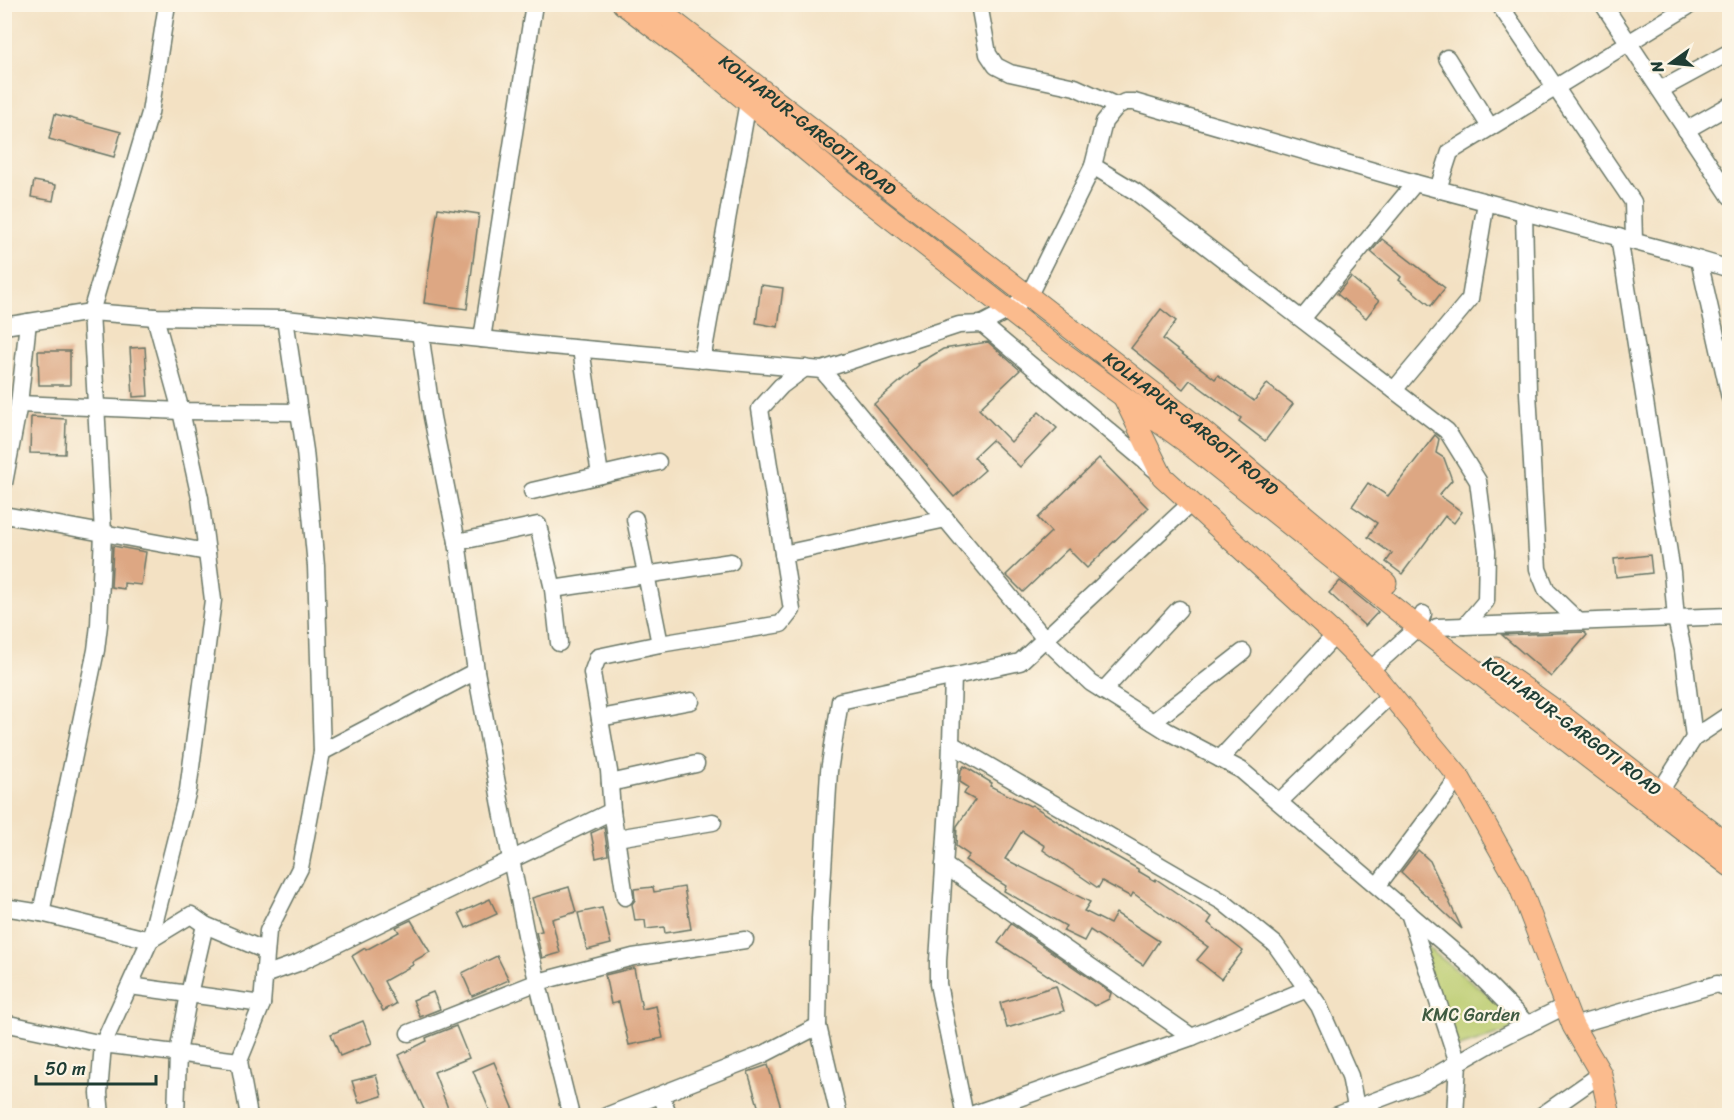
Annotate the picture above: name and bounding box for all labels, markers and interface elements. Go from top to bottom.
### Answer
north arrow [1641,33,1701,93]
street label: KOLHAPUR-GARGOTI ROAD [712,46,904,205]
text: N [1641,57,1673,77]
street label: KOLHAPUR-GARGOTI ROAD [1096,343,1287,504]
street label: KOLHAPUR-GARGOTI ROAD [1475,648,1669,805]
park label: KMC Garden [1422,999,1520,1031]
scale bar [36,1048,156,1086]
text: 50 m [45,1053,86,1085]

